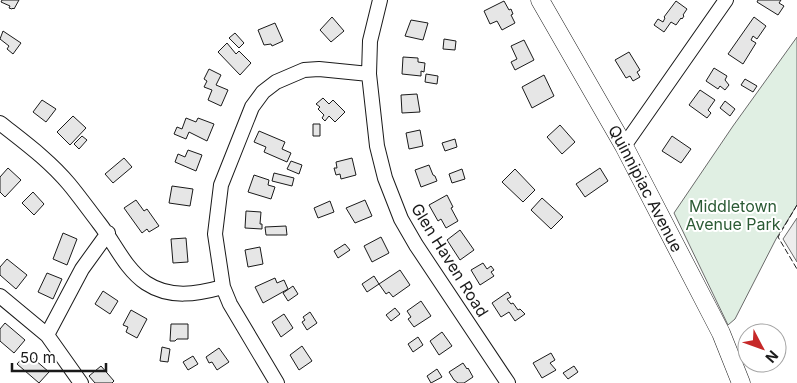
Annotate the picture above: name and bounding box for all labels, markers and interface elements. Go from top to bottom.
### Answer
street label: Quinnipiac Avenue [604,121,687,255]
park label: Middletown Avenue Park [686,196,781,234]
street label: Glen Haven Road [407,199,493,321]
north arrow [737,323,787,373]
scale bar [12,340,106,372]
text: N [762,347,782,366]
text: 50 m [20,348,56,367]

